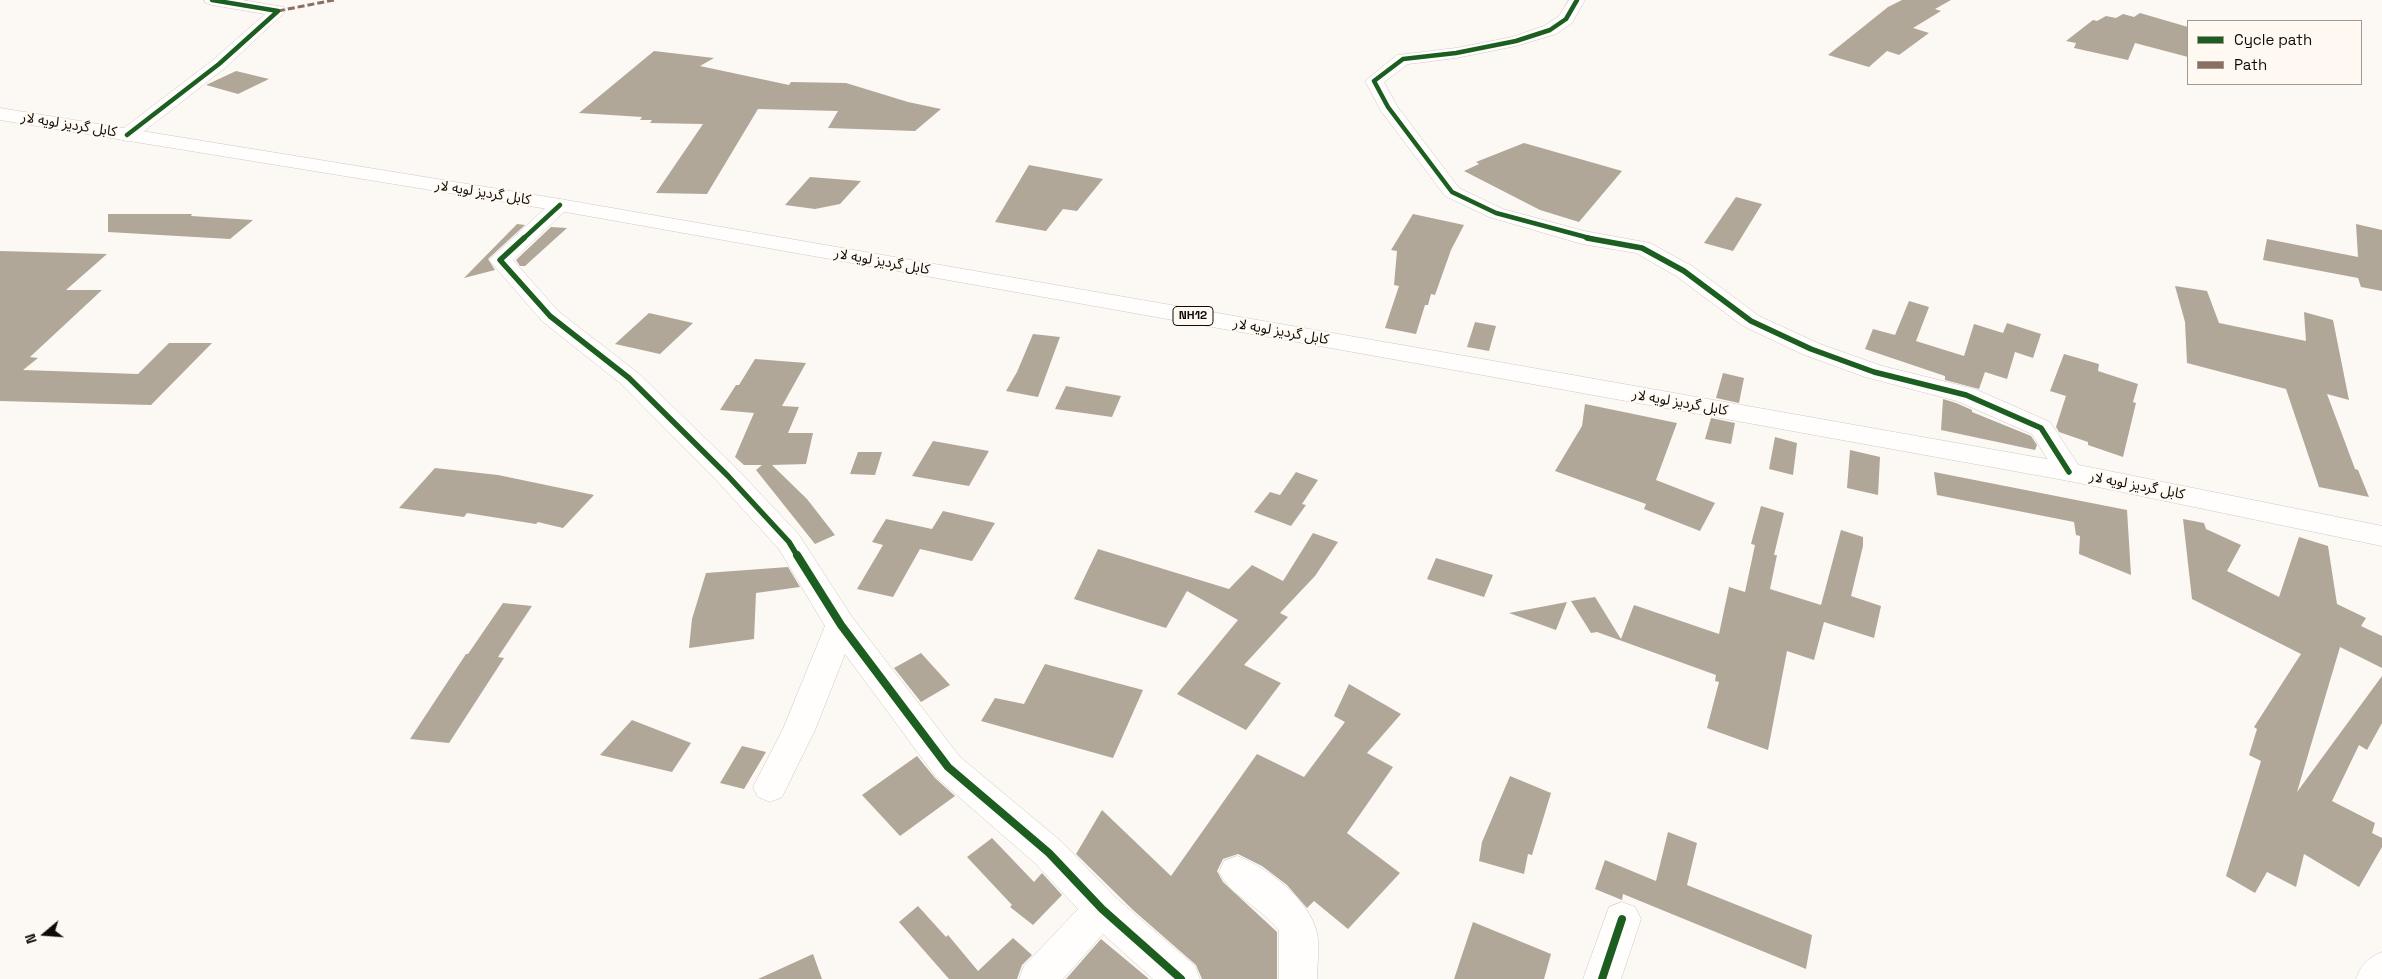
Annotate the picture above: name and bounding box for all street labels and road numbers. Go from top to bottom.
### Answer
street label: کابل گردیز لویه لار [20,109,118,141]
street label: کابل گردیز لویه لار [434,177,532,209]
street label: کابل گردیز لویه لار [833,245,931,279]
road number: NH12 [1173,306,1213,326]
street label: کابل گردیز لویه لار [1232,315,1330,349]
street label: کابل گردیز لویه لار [1631,386,1729,420]
street label: کابل گردیز لویه لار [2088,469,2186,503]

